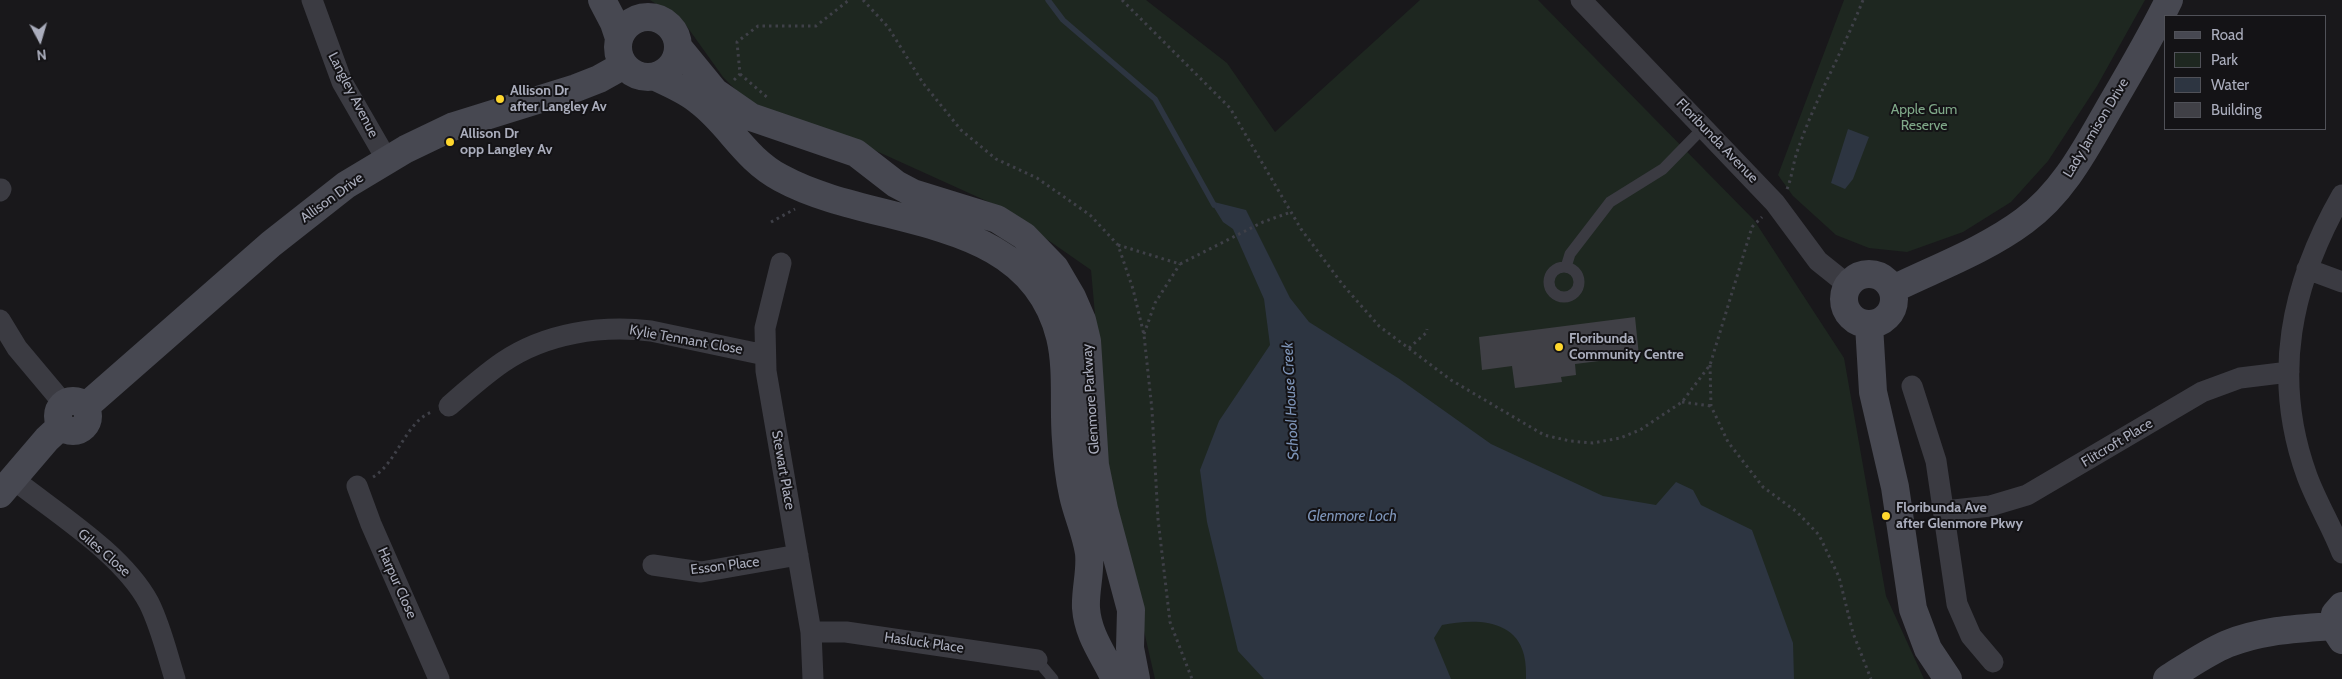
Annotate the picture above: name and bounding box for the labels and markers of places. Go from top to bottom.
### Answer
place label: Allison Dr after Langley Av [510,83,607,115]
marker: Allison Dr after Langley Av [494,93,506,105]
place label: Allison Dr opp Langley Av [460,126,552,158]
marker: Allison Dr opp Langley Av [444,136,456,148]
place label: Floribunda Community Centre [1569,331,1684,364]
marker: Floribunda Community Centre [1553,341,1565,353]
place label: Floribunda Ave after Glenmore Pkwy [1896,500,2023,532]
marker: Floribunda Ave after Glenmore Pkwy [1880,510,1892,522]

